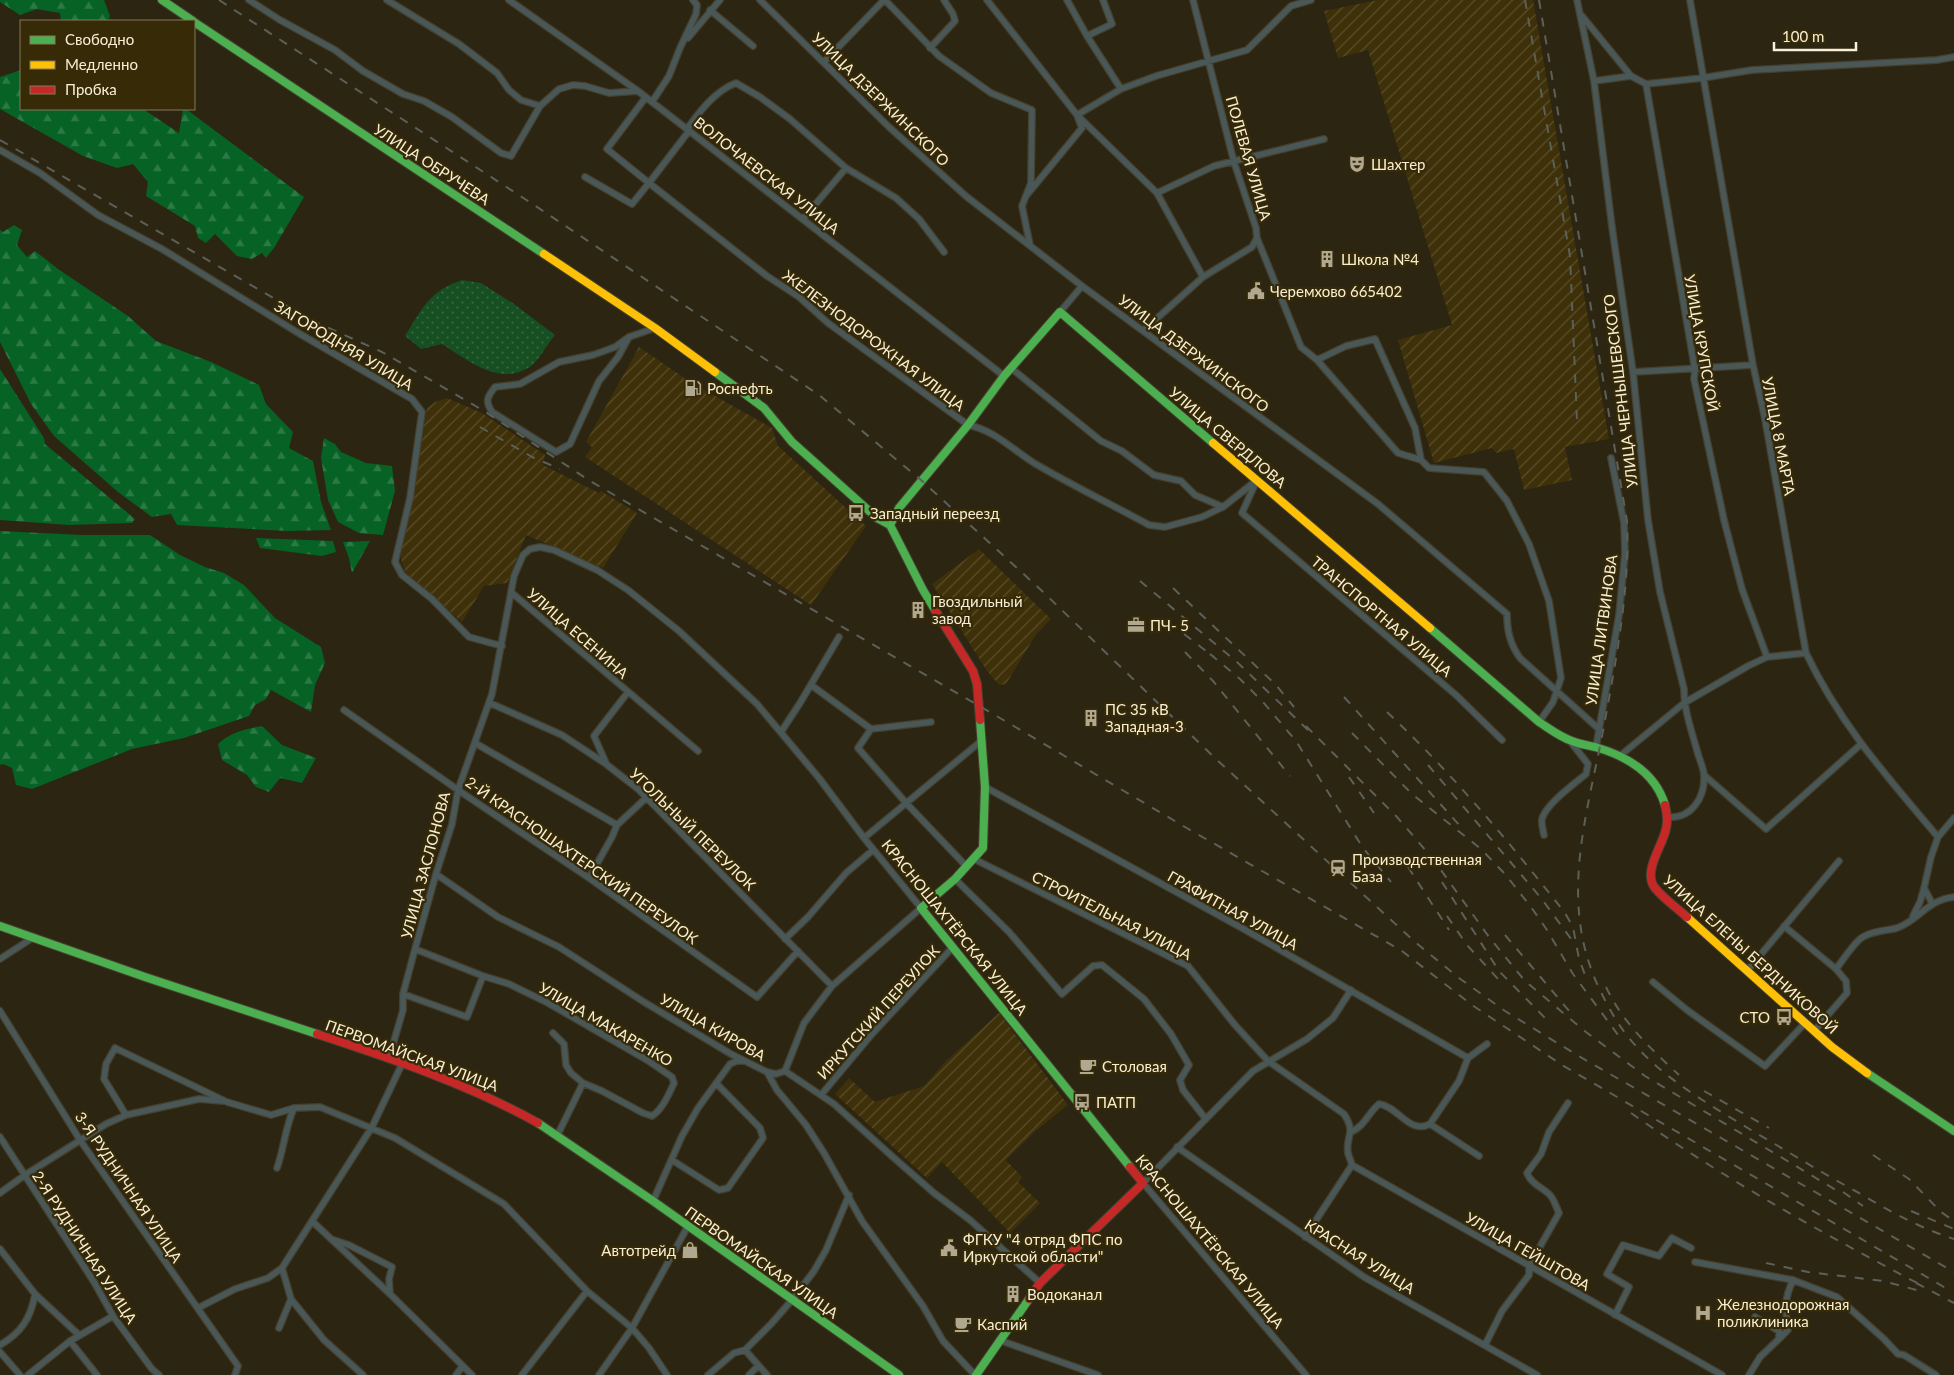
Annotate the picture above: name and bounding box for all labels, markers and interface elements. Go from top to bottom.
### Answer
legend [20,20,195,110]
scale bar [1774,20,1856,52]
text: 100 m [1782,27,1824,45]
street label: УЛИЦА ДЗЕРЖИНСКОГО [809,29,953,169]
text: Свободно [65,30,134,48]
text: Медленно [65,55,138,73]
text: Пробка [65,80,117,98]
street label: ПОЛЕВАЯ УЛИЦА [1223,94,1276,223]
street label: ВОЛОЧАЕВСКАЯ УЛИЦА [691,113,844,238]
street label: УЛИЦА ОБРУЧЕВА [371,120,494,209]
theatre icon: Шахтер [1347,154,1367,174]
place label: Шахтер [1371,155,1425,173]
building icon: Школа №4 [1317,249,1337,269]
place label: Школа №4 [1341,250,1419,268]
street label: ЖЕЛЕЗНОДОРОЖНАЯ УЛИЦА [779,266,969,415]
street label: УЛИЦА КРУПСКОЙ [1681,273,1723,413]
public building icon: Черемхово 665402 [1246,281,1266,301]
place label: Черемхово 665402 [1270,282,1402,300]
street label: УЛИЦА ДЗЕРЖИНСКОГО [1115,290,1273,416]
street label: УЛИЦА ЧЕРНЫШЕВСКОГО [1599,293,1641,489]
street label: ЗАГОРОДНЯЯ УЛИЦА [271,296,417,394]
street label: УЛИЦА 8 МАРТА [1759,375,1799,498]
fuel station icon: Роснефть [683,378,703,398]
place label: Роснефть [707,379,773,397]
street label: УЛИЦА СВЕРДЛОВА [1166,383,1291,492]
bus stop icon: Западный переезд [846,503,866,523]
place label: Западный переезд [870,504,999,522]
street label: ТРАНСПОРТНАЯ УЛИЦА [1308,552,1457,681]
street label: УЛИЦА ЛИТВИНОВА [1582,553,1621,707]
street label: УЛИЦА ЕСЕНИНА [524,584,633,682]
place label: Гвоздильный завод [932,592,1023,627]
building icon: Гвоздильный завод [908,600,928,620]
office icon: ПЧ- 5 [1126,615,1146,635]
place label: ПЧ- 5 [1150,616,1189,634]
place label: ПС 35 кВ Западная-3 [1105,700,1184,735]
building icon: ПС 35 кВ Западная-3 [1081,708,1101,728]
street label: УГОЛЬНЫЙ ПЕРЕУЛОК [626,764,760,894]
street label: 2-Й КРАСНОШАХТЕРСКИЙ ПЕРЕУЛОК [462,773,702,947]
street label: УЛИЦА ЗАСЛОНОВА [397,789,453,940]
street label: КРАСНОШАХТЁРСКАЯ УЛИЦА [878,835,1032,1019]
place label: Производственная База [1352,850,1482,885]
station icon: Производственная База [1328,858,1348,878]
street label: СТРОИТЕЛЬНАЯ УЛИЦА [1029,867,1196,964]
street label: ГРАФИТНАЯ УЛИЦА [1165,867,1302,954]
street label: УЛИЦА ЕЛЕНЫ БЕРДНИКОВОЙ [1660,871,1842,1037]
street label: ИРКУТСКИЙ ПЕРЕУЛОК [813,941,943,1083]
street label: УЛИЦА МАКАРЕНКО [536,978,676,1070]
street label: УЛИЦА КИРОВА [657,990,770,1065]
bus stop icon: СТО [1774,1007,1794,1027]
place label: СТО [1740,1008,1770,1026]
street label: ПЕРВОМАЙСКАЯ УЛИЦА [323,1015,502,1095]
cafe icon: Столовая [1078,1056,1098,1076]
place label: Столовая [1102,1057,1167,1075]
bus stop icon: ПАТП [1072,1092,1092,1112]
place label: ПАТП [1096,1093,1136,1111]
street label: 3-Я РУДНИЧНАЯ УЛИЦА [72,1108,187,1267]
street label: КРАСНОШАХТЁРСКАЯ УЛИЦА [1132,1151,1288,1332]
street label: 2-Я РУДНИЧНАЯ УЛИЦА [29,1167,142,1327]
street label: ПЕРВОМАЙСКАЯ УЛИЦА [682,1202,843,1322]
street label: УЛИЦА ГЕЙШТОВА [1462,1208,1594,1294]
street label: КРАСНАЯ УЛИЦА [1302,1215,1419,1298]
place label: ФГКУ "4 отряд ФПС по Иркутской области" [963,1230,1122,1265]
public building icon: ФГКУ "4 отряд ФПС по Иркутской области" [939,1238,959,1258]
shop icon: Автотрейд [680,1240,700,1260]
place label: Автотрейд [601,1241,676,1259]
building icon: Водоканал [1003,1284,1023,1304]
place label: Водоканал [1027,1285,1102,1303]
place label: Железнодорожная поликлиника [1717,1295,1849,1330]
hospital icon: Железнодорожная поликлиника [1693,1303,1713,1323]
cafe icon: Каспий [953,1314,973,1334]
place label: Каспий [977,1315,1027,1333]

